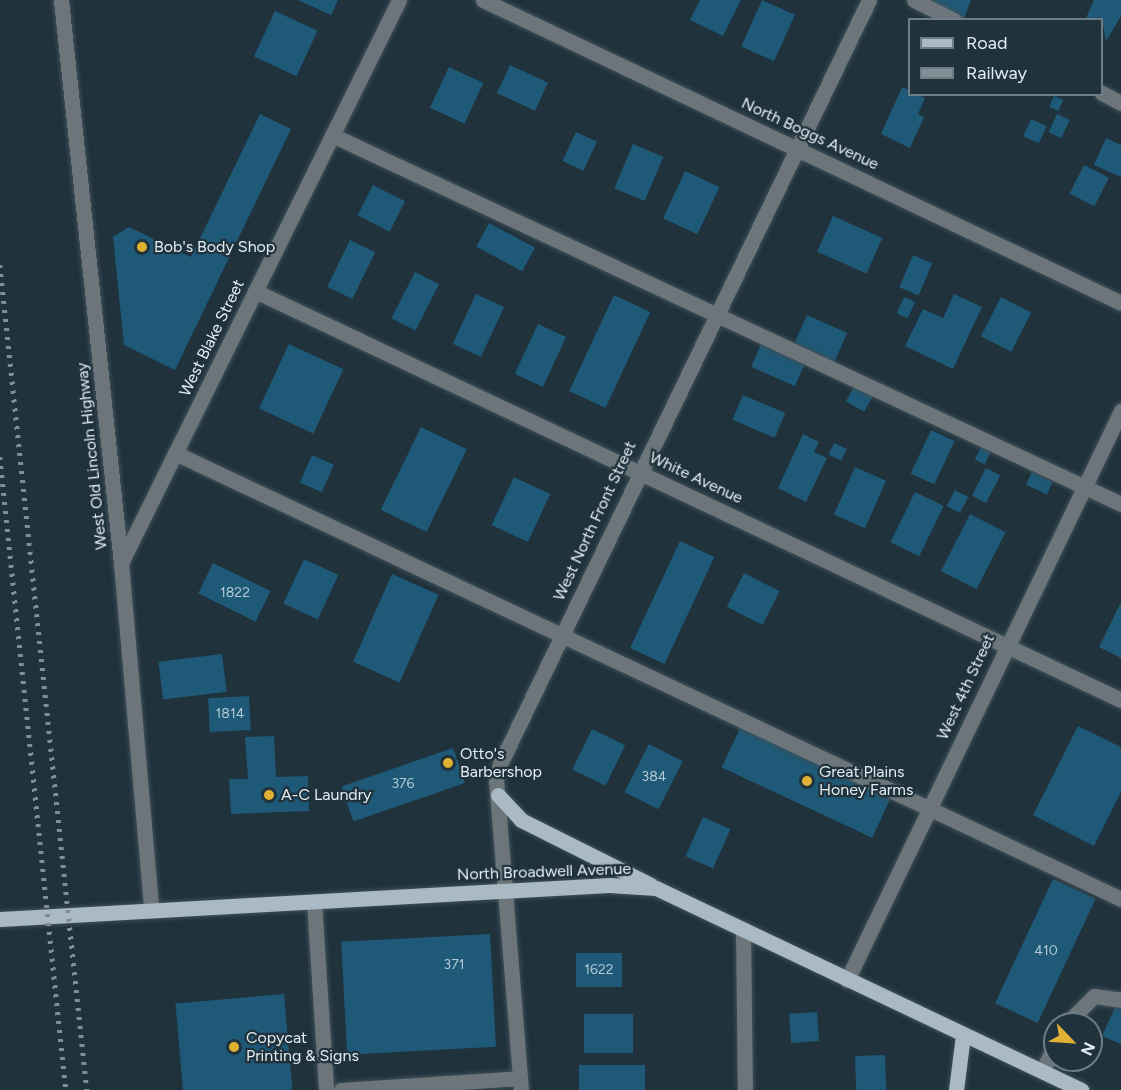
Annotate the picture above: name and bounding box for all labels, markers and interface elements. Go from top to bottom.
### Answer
legend [908,18,1103,96]
text: Road [966,32,1007,54]
text: Railway [966,62,1027,84]
street label: North Boggs Avenue [738,94,882,174]
place label: Bob's Body Shop [154,237,275,257]
marker: Bob's Body Shop [135,240,149,254]
street label: West Blake Street [175,277,249,399]
street label: West Old Lincoln Highway [73,361,111,551]
street label: West North Front Street [550,438,640,604]
street label: White Avenue [646,448,746,508]
house number: 1822 [220,585,250,601]
street label: West 4th Street [933,631,999,743]
house number: 1814 [216,706,244,722]
place label: Otto's Barbershop [460,744,542,782]
marker: Otto's Barbershop [441,756,455,770]
place label: Great Plains Honey Farms [819,762,913,800]
house number: 384 [642,769,666,785]
marker: Great Plains Honey Farms [800,774,814,788]
house number: 376 [391,776,415,792]
place label: A-C Laundry [281,785,372,805]
marker: A-C Laundry [262,788,276,802]
street label: North Broadwell Avenue [457,859,631,885]
house number: 410 [1034,943,1058,959]
house number: 371 [444,957,464,973]
house number: 1622 [584,962,614,978]
north arrow [1043,1012,1103,1072]
place label: Copycat Printing & Signs [246,1028,359,1066]
text: N [1077,1039,1099,1059]
marker: Copycat Printing & Signs [227,1040,241,1054]

